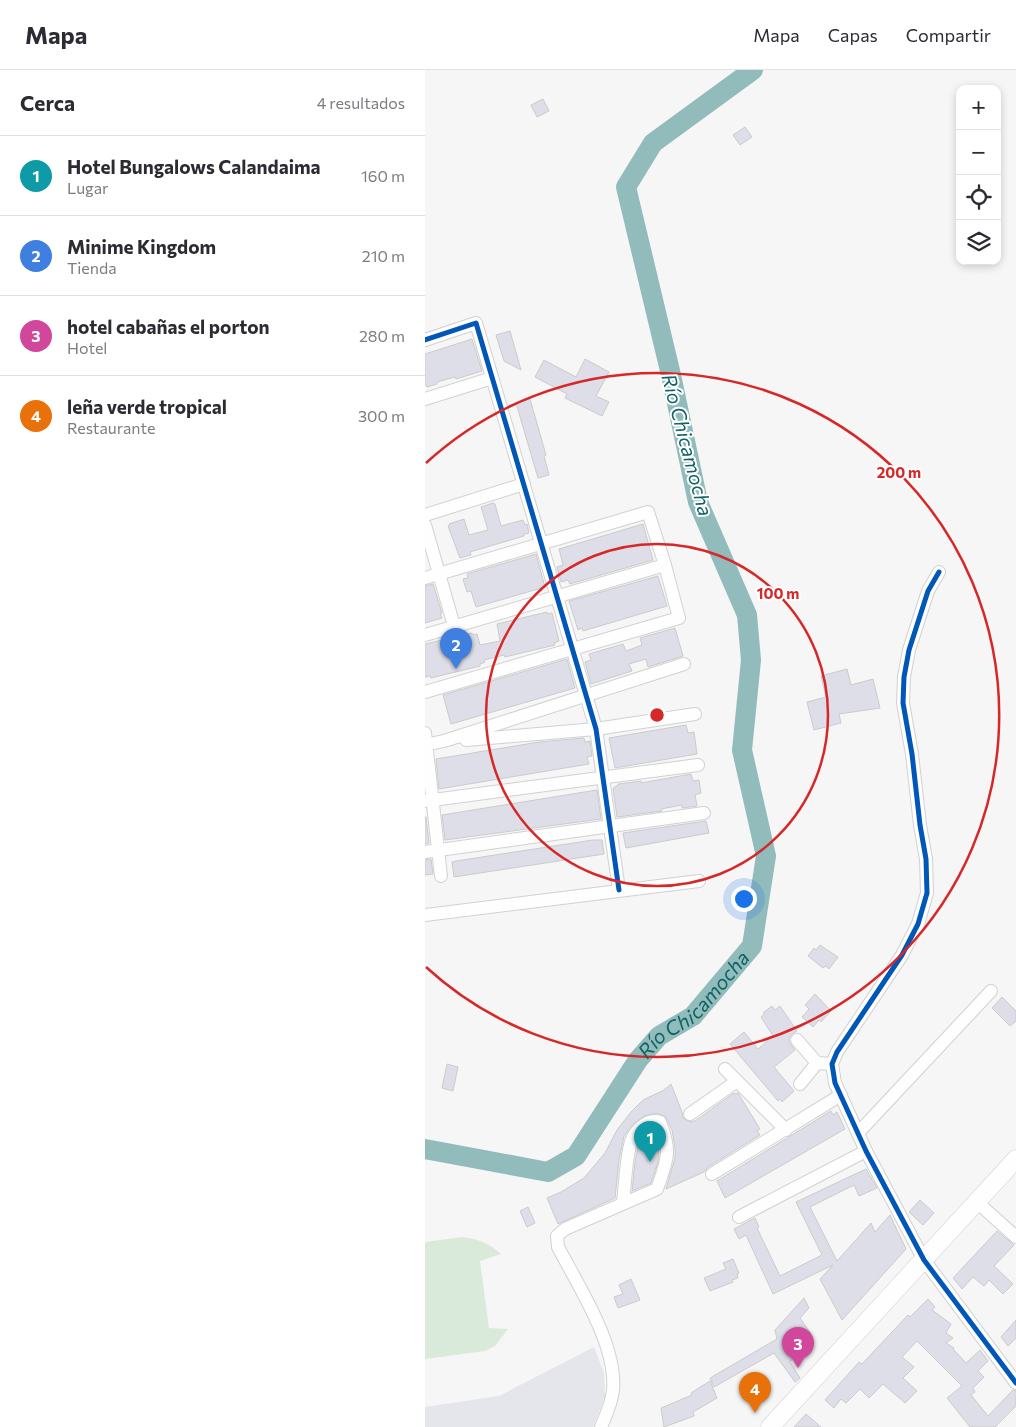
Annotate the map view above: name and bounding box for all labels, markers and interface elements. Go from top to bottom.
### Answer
text: Mapa [25,20,87,49]
text: Mapa [753,24,800,46]
text: Capas [828,24,878,46]
text: Compartir [906,24,991,46]
map controls [956,85,1001,265]
button: + [956,85,1001,130]
text: Cerca [20,90,75,115]
text: 4 resultados [317,93,405,112]
button: − [956,130,1001,175]
text: Hotel Bungalows Calandaima [67,155,321,178]
text: 1 [32,166,40,185]
text: 160 m [361,166,405,185]
button: locate [956,175,1001,220]
text: Lugar [67,178,108,197]
button: layers [956,220,1001,265]
text: Minime Kingdom [67,235,216,258]
text: 2 [31,246,41,265]
text: 210 m [362,246,405,265]
text: Tienda [67,258,117,277]
text: hotel cabañas el porton [67,315,270,338]
text: 3 [31,326,41,345]
text: 280 m [359,326,405,345]
text: Hotel [67,338,107,357]
water label: Río Chicamocha [657,371,718,518]
text: leña verde tropical [67,395,227,418]
text: 4 [31,406,41,425]
text: 300 m [358,406,405,425]
text: Restaurante [67,418,155,437]
text: 200 m [877,463,921,481]
text: 100 m [757,584,799,602]
pin: 2 [440,628,472,669]
centre of rings [648,706,666,724]
your location [731,886,757,912]
water label: Río Chicamocha [632,946,754,1063]
pin: 1 [634,1121,666,1162]
pin: 3 [782,1327,814,1368]
pin: 4 [739,1372,771,1413]

